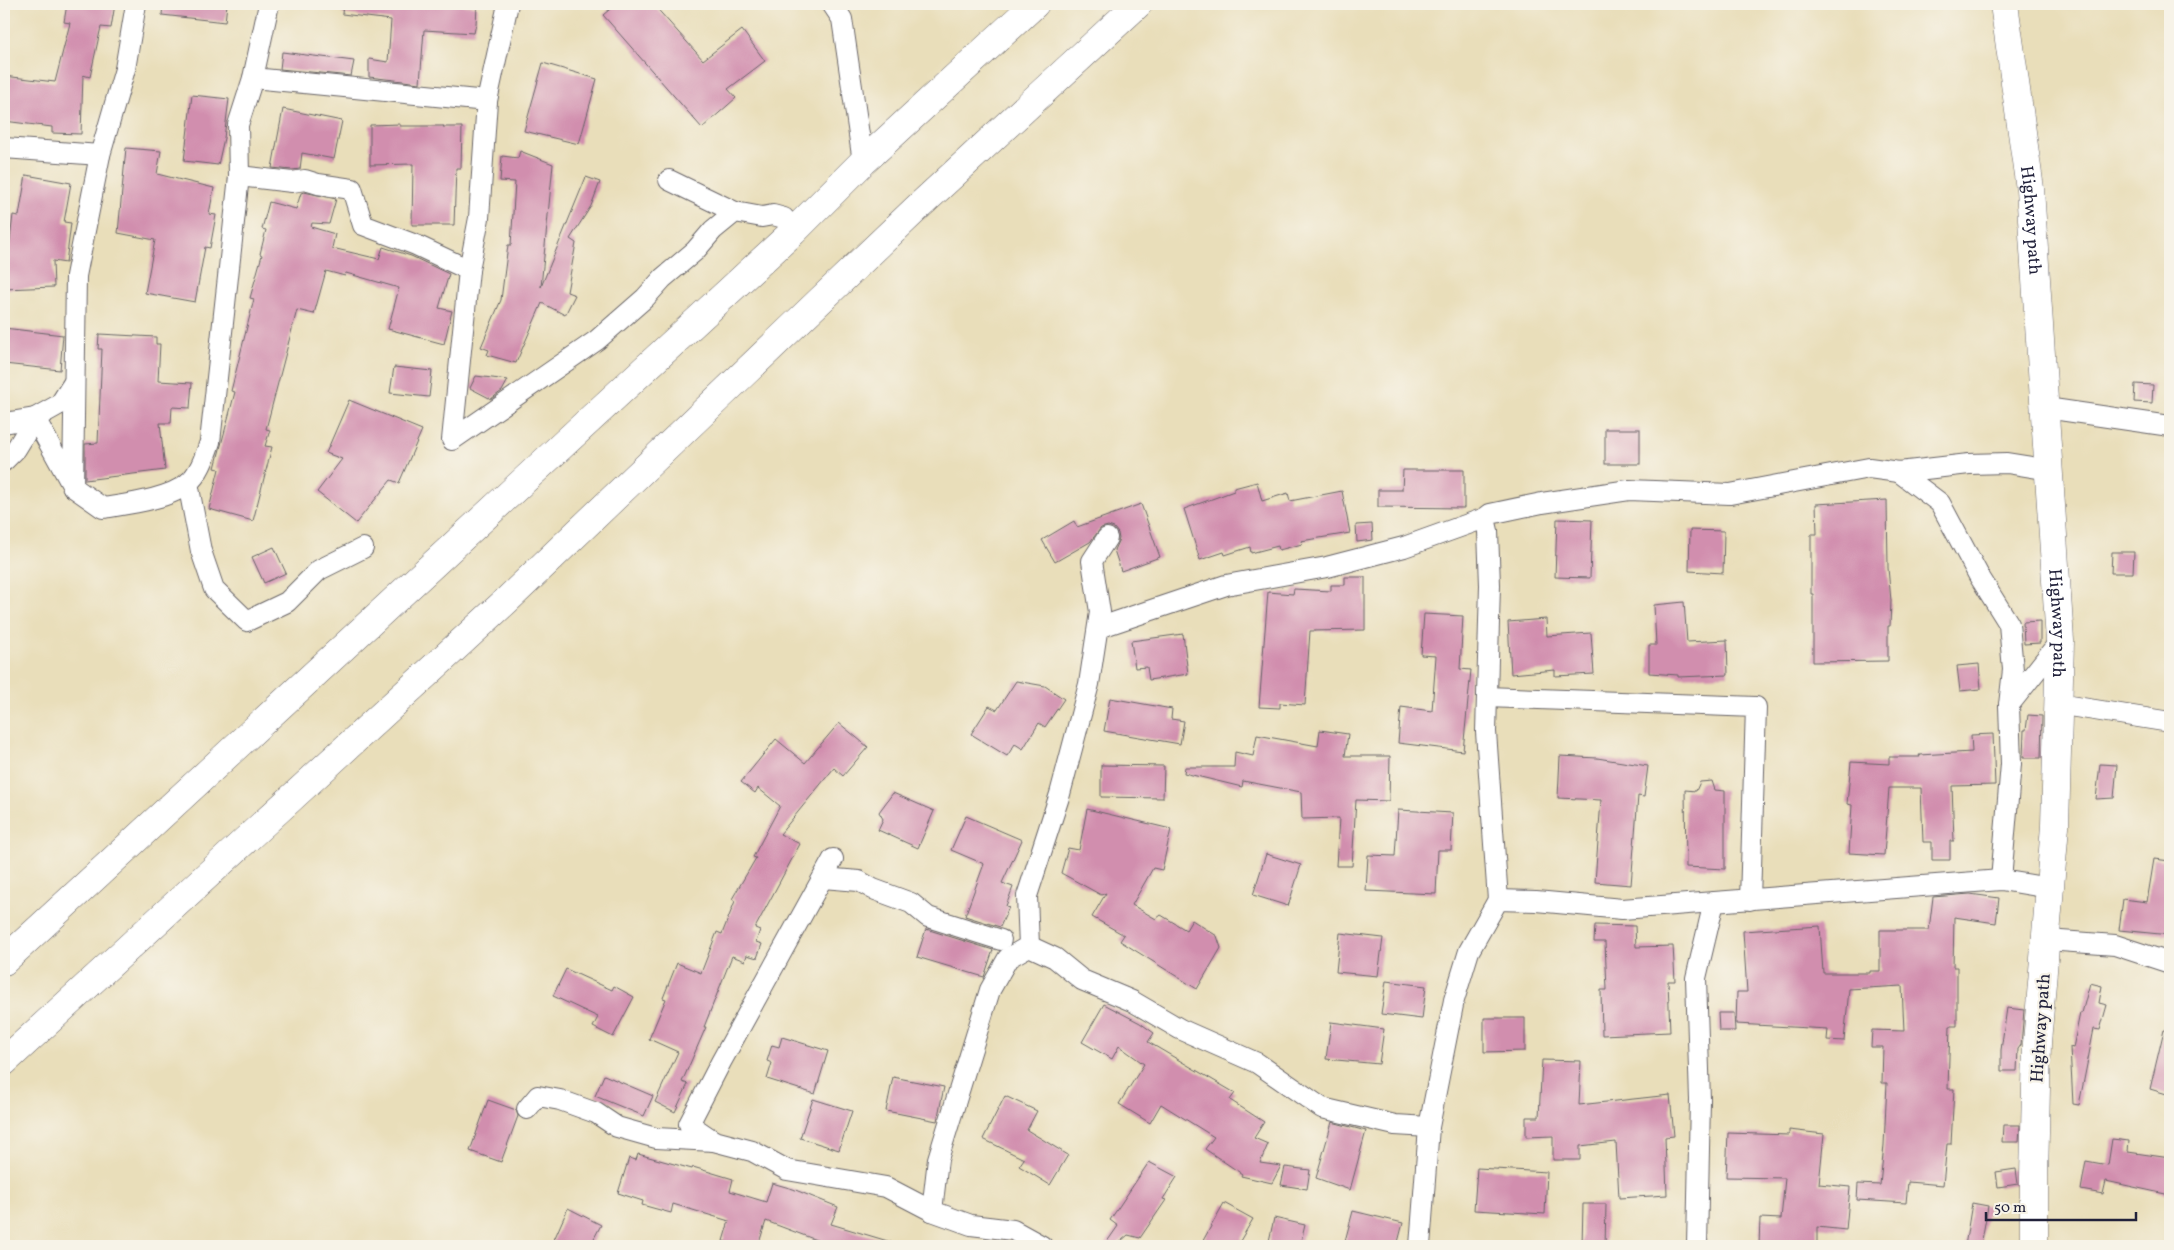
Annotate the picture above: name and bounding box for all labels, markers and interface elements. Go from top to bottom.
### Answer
street label: Highway path [2013,164,2047,276]
street label: Highway path [2041,568,2071,678]
street label: Highway path [2025,972,2058,1084]
scale bar [1986,1190,2136,1222]
text: 50 m [1994,1198,2026,1219]

